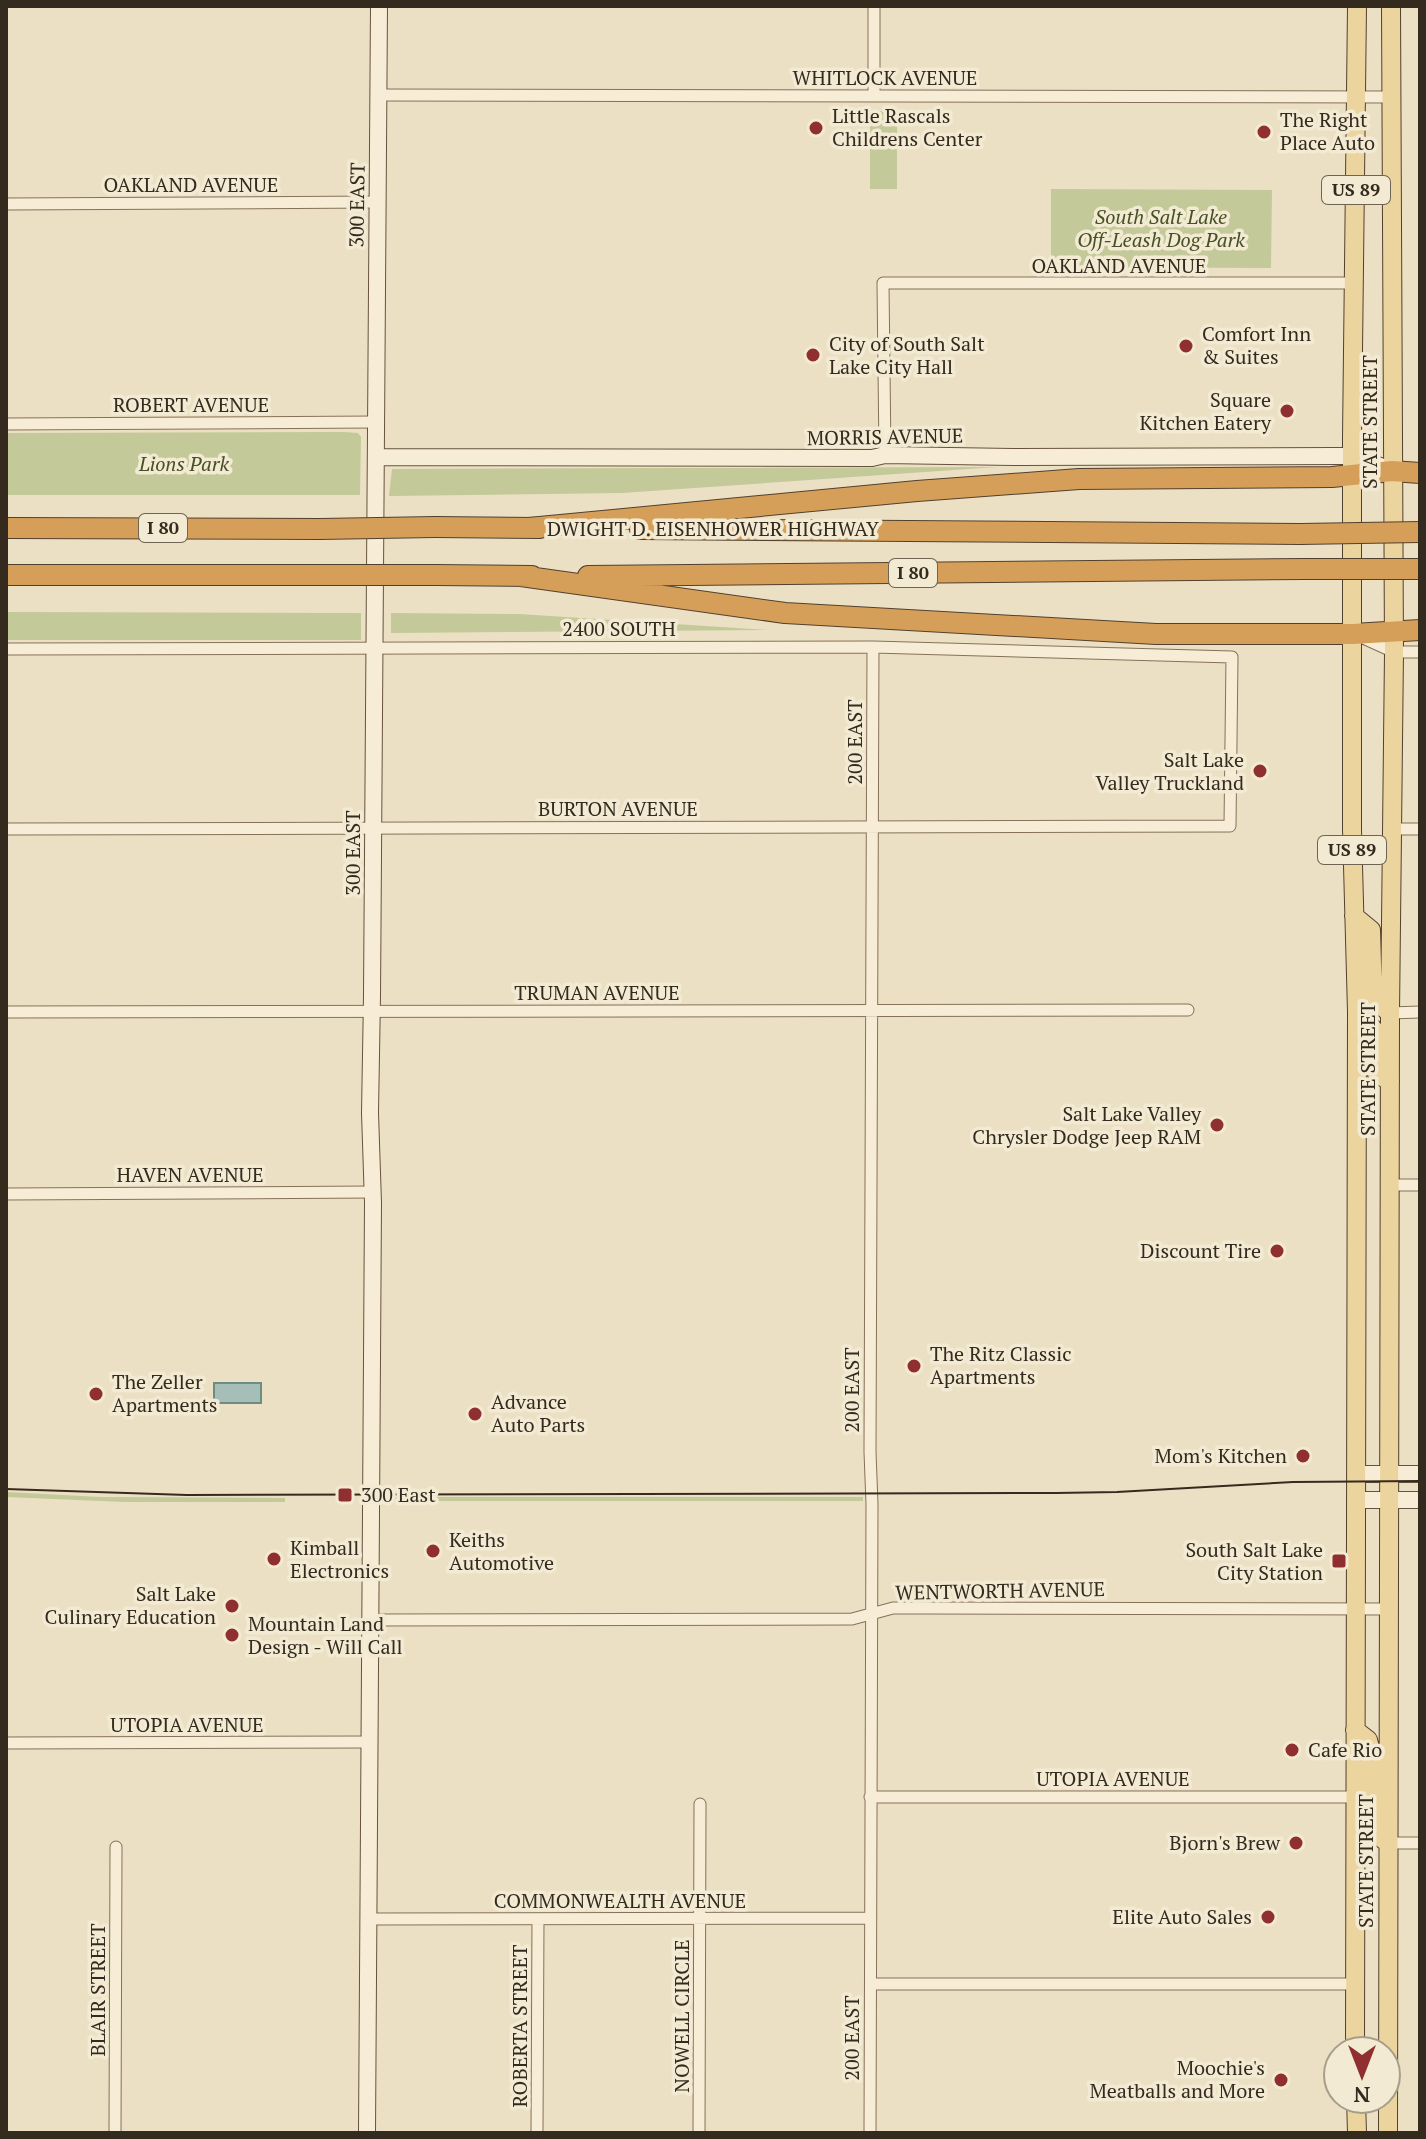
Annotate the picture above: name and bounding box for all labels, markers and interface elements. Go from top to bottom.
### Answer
street label: WHITLOCK AVENUE [793,64,977,91]
place label: Little Rascals Childrens Center [832,102,983,152]
place label: The Right Place Auto [1280,106,1375,156]
marker: Little Rascals Childrens Center [807,119,825,137]
marker: The Right Place Auto [1255,123,1273,141]
street label: 300 EAST [342,162,371,248]
street label: OAKLAND AVENUE [104,171,278,198]
road number: US 89 [1322,176,1390,204]
park label: South Salt Lake Off-Leash Dog Park [1077,203,1245,253]
street label: OAKLAND AVENUE [1032,252,1206,279]
place label: Comfort Inn & Suites [1202,320,1311,370]
place label: City of South Salt Lake City Hall [829,330,985,380]
marker: Comfort Inn & Suites [1177,337,1195,355]
marker: City of South Salt Lake City Hall [804,346,822,364]
street label: STATE STREET [1356,355,1383,489]
place label: Square Kitchen Eatery [1139,386,1272,436]
street label: ROBERT AVENUE [113,391,269,418]
marker: Square Kitchen Eatery [1278,402,1296,420]
street label: MORRIS AVENUE [807,422,963,451]
park label: Lions Park [138,450,229,477]
road number: I 80 [139,514,187,542]
street label: DWIGHT D. EISENHOWER HIGHWAY [547,515,879,542]
road number: I 80 [889,559,937,587]
street label: 2400 SOUTH [562,615,676,642]
street label: 200 EAST [841,699,868,785]
place label: Salt Lake Valley Truckland [1095,746,1244,796]
marker: Salt Lake Valley Truckland [1251,762,1269,780]
street label: BURTON AVENUE [538,795,698,822]
street label: 300 EAST [339,810,366,896]
road number: US 89 [1318,836,1386,864]
street label: TRUMAN AVENUE [514,979,680,1006]
street label: STATE STREET [1354,1002,1381,1136]
place label: Salt Lake Valley Chrysler Dodge Jeep RAM [972,1100,1202,1150]
marker: Salt Lake Valley Chrysler Dodge Jeep RAM [1208,1116,1226,1134]
street label: HAVEN AVENUE [116,1161,264,1188]
place label: Discount Tire [1140,1237,1261,1264]
marker: Discount Tire [1268,1242,1286,1260]
place label: The Ritz Classic Apartments [930,1340,1071,1390]
street label: 200 EAST [838,1347,865,1433]
marker: The Ritz Classic Apartments [905,1357,923,1375]
place label: The Zeller Apartments [112,1368,217,1418]
marker: The Zeller Apartments [87,1385,105,1403]
place label: Advance Auto Parts [491,1388,585,1438]
marker: Advance Auto Parts [466,1405,484,1423]
place label: Mom's Kitchen [1155,1442,1287,1469]
marker: Mom's Kitchen [1294,1447,1312,1465]
place label: 300 East [361,1481,436,1508]
marker: 300 East [336,1486,354,1504]
place label: Keiths Automotive [449,1526,554,1576]
place label: Kimball Electronics [290,1534,389,1584]
place label: South Salt Lake City Station [1185,1536,1323,1586]
marker: Keiths Automotive [424,1542,442,1560]
marker: Kimball Electronics [265,1550,283,1568]
marker: South Salt Lake City Station [1330,1552,1348,1570]
street label: WENTWORTH AVENUE [895,1575,1105,1606]
place label: Salt Lake Culinary Education [45,1580,216,1630]
marker: Salt Lake Culinary Education [223,1597,241,1615]
place label: Mountain Land Design - Will Call [248,1610,403,1660]
marker: Mountain Land Design - Will Call [223,1626,241,1644]
street label: UTOPIA AVENUE [110,1711,264,1738]
place label: Cafe Rio [1308,1736,1382,1763]
marker: Cafe Rio [1283,1741,1301,1759]
street label: UTOPIA AVENUE [1036,1765,1190,1792]
street label: STATE STREET [1352,1794,1379,1928]
place label: Bjorn's Brew [1169,1829,1280,1856]
marker: Bjorn's Brew [1287,1834,1305,1852]
street label: COMMONWEALTH AVENUE [494,1887,746,1914]
place label: Elite Auto Sales [1112,1903,1252,1930]
marker: Elite Auto Sales [1259,1908,1277,1926]
street label: BLAIR STREET [84,1923,111,2057]
street label: NOWELL CIRCLE [668,1939,695,2093]
street label: ROBERTA STREET [506,1944,533,2108]
street label: 200 EAST [838,1995,865,2081]
north arrow [1322,2035,1402,2115]
place label: Moochie's Meatballs and More [1089,2054,1265,2104]
marker: Moochie's Meatballs and More [1272,2071,1290,2089]
text: N [1353,2081,1370,2110]

